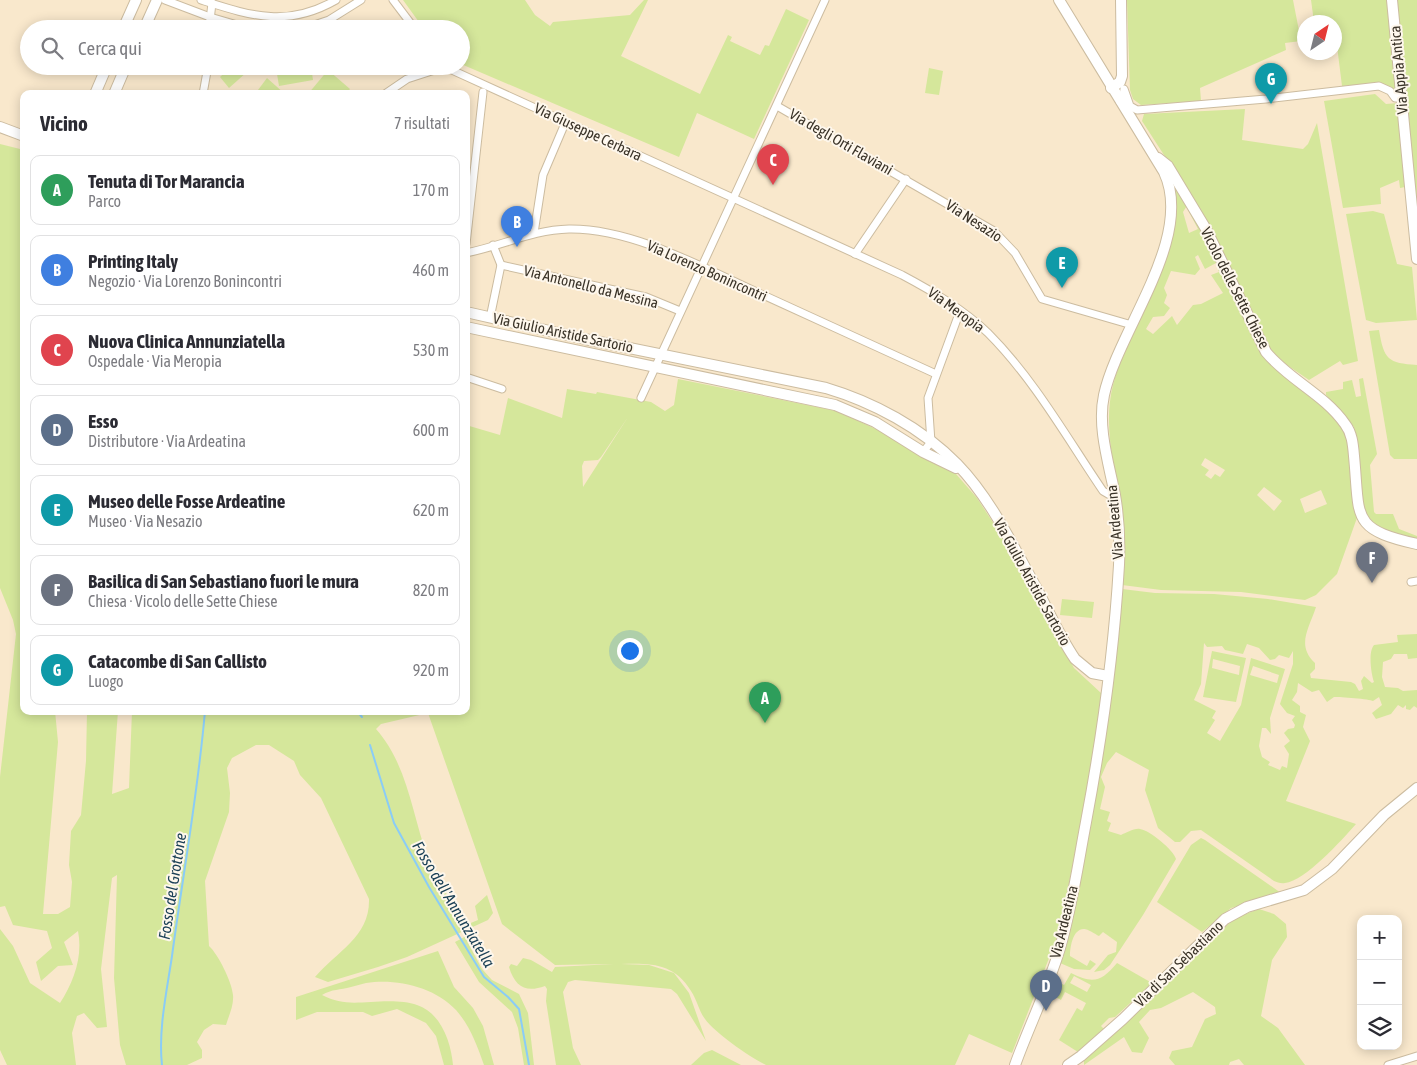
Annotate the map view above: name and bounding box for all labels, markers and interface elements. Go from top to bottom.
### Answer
north arrow [1297,15,1342,60]
search box [20,20,470,75]
street label: Via Appia Antica [1386,25,1411,115]
icon: search [38,34,66,62]
text: Cerca qui [78,37,142,59]
pin: G [1255,63,1287,104]
street label: Via Giuseppe Cerbara [532,99,645,164]
street label: Via degli Orti Flaviani [786,105,896,178]
text: Vicino [40,111,88,135]
text: 7 risultati [394,114,450,132]
pin: C [757,144,789,185]
text: Tenuta di Tor Marancia [88,170,245,192]
text: A [53,181,61,199]
text: 170 m [413,181,449,199]
text: Parco [88,192,121,210]
street label: Via Nesazio [943,196,1006,245]
pin: B [501,206,533,247]
street label: Vicolo delle Sette Chiese [1198,224,1273,351]
street label: Via Lorenzo Bonincontri [644,236,770,305]
pin: E [1046,247,1078,288]
text: Printing Italy [88,250,178,272]
text: B [53,261,61,279]
text: 460 m [413,261,449,279]
street label: Via Antonello da Messina [522,262,660,311]
text: Negozio · Via Lorenzo Bonincontri [88,272,282,290]
street label: Via Meropia [925,283,988,336]
street label: Via Giulio Aristide Sartorio [491,309,635,356]
text: Nuova Clinica Annunziatella [88,330,285,352]
text: C [53,341,61,359]
text: 530 m [413,341,449,359]
text: Ospedale · Via Meropia [88,352,222,370]
text: Esso [88,410,118,432]
text: D [53,421,61,439]
text: 600 m [413,421,449,439]
text: Distributore · Via Ardeatina [88,432,246,450]
street label: Via Ardeatina [1103,484,1126,560]
text: Museo delle Fosse Ardeatine [88,490,285,512]
text: E [54,501,60,519]
text: 620 m [413,501,449,519]
text: Museo · Via Nesazio [88,512,203,530]
street label: Via Giulio Aristide Sartorio [990,515,1075,648]
pin: F [1356,542,1388,583]
text: Basilica di San Sebastiano fuori le mura [88,570,359,592]
text: F [54,581,60,599]
text: 820 m [413,581,449,599]
text: Chiesa · Vicolo delle Sette Chiese [88,592,278,610]
your location [617,638,643,664]
text: Catacombe di San Callisto [88,650,267,672]
text: G [53,661,61,679]
text: 920 m [413,661,449,679]
text: Luogo [88,672,124,690]
pin: A [749,682,781,723]
water label: Fosso del Grottone [155,831,189,941]
water label: Fosso dell'Annunziatella [409,838,499,971]
street label: Via Ardeatina [1046,884,1081,960]
map controls [1357,915,1402,1050]
button: + [1357,915,1402,960]
street label: Via di San Sebastiano [1131,917,1227,1010]
button: − [1357,960,1402,1005]
pin: D [1030,970,1062,1011]
button: layers [1357,1005,1402,1050]

